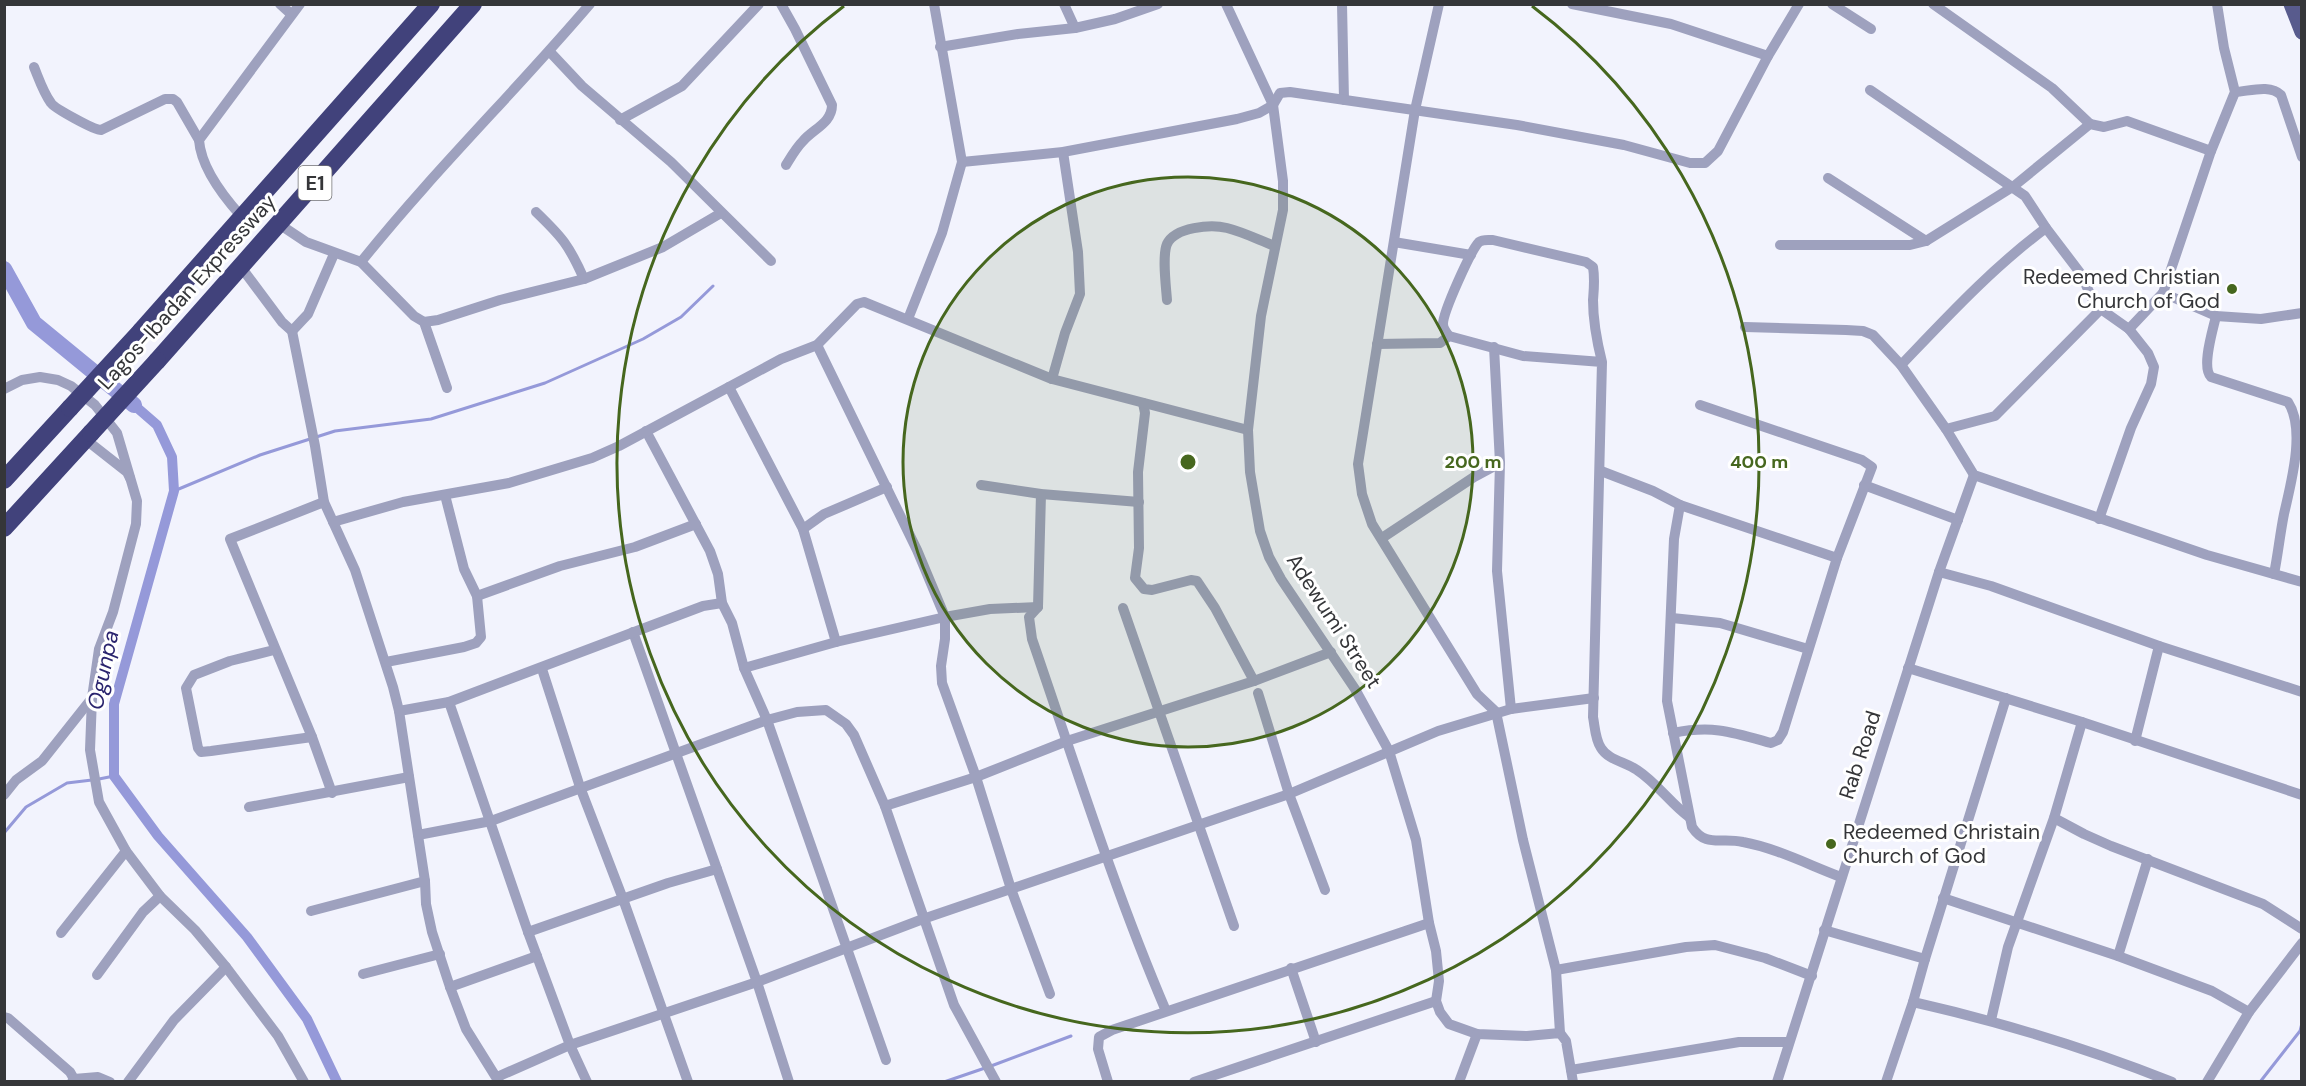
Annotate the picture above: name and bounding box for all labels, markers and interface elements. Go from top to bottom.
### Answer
road number: E1 [298,166,332,200]
street label: Lagos-Ibadan Expressway [92,188,282,396]
place label: Redeemed Christian Church of God [2023,263,2220,315]
marker: Redeemed Christian Church of God [2225,282,2239,296]
text: 200 m [1445,450,1501,474]
text: 400 m [1730,450,1788,474]
centre of rings [1178,452,1198,472]
street label: Adewumi Street [1280,548,1388,694]
water label: Ogunpa [80,628,126,712]
street label: Rab Road [1833,707,1887,803]
place label: Redeemed Christain Church of God [1843,818,2040,870]
marker: Redeemed Christain Church of God [1824,837,1838,851]

